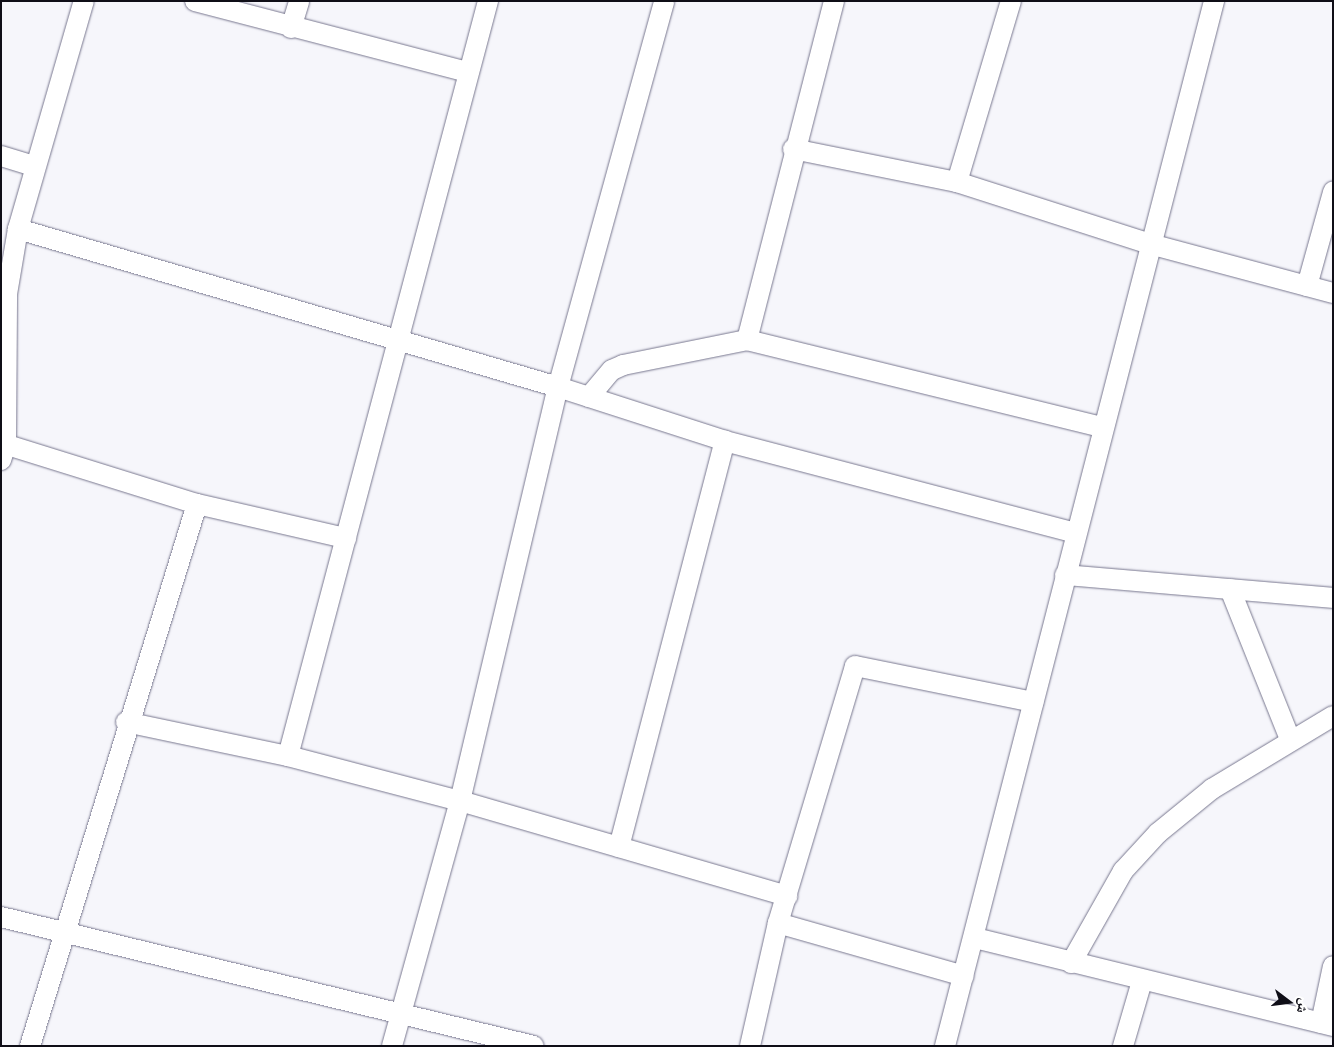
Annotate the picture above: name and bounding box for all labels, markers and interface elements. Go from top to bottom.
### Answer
north arrow [1264,977,1314,1027]
text: ش [1294,997,1313,1015]

